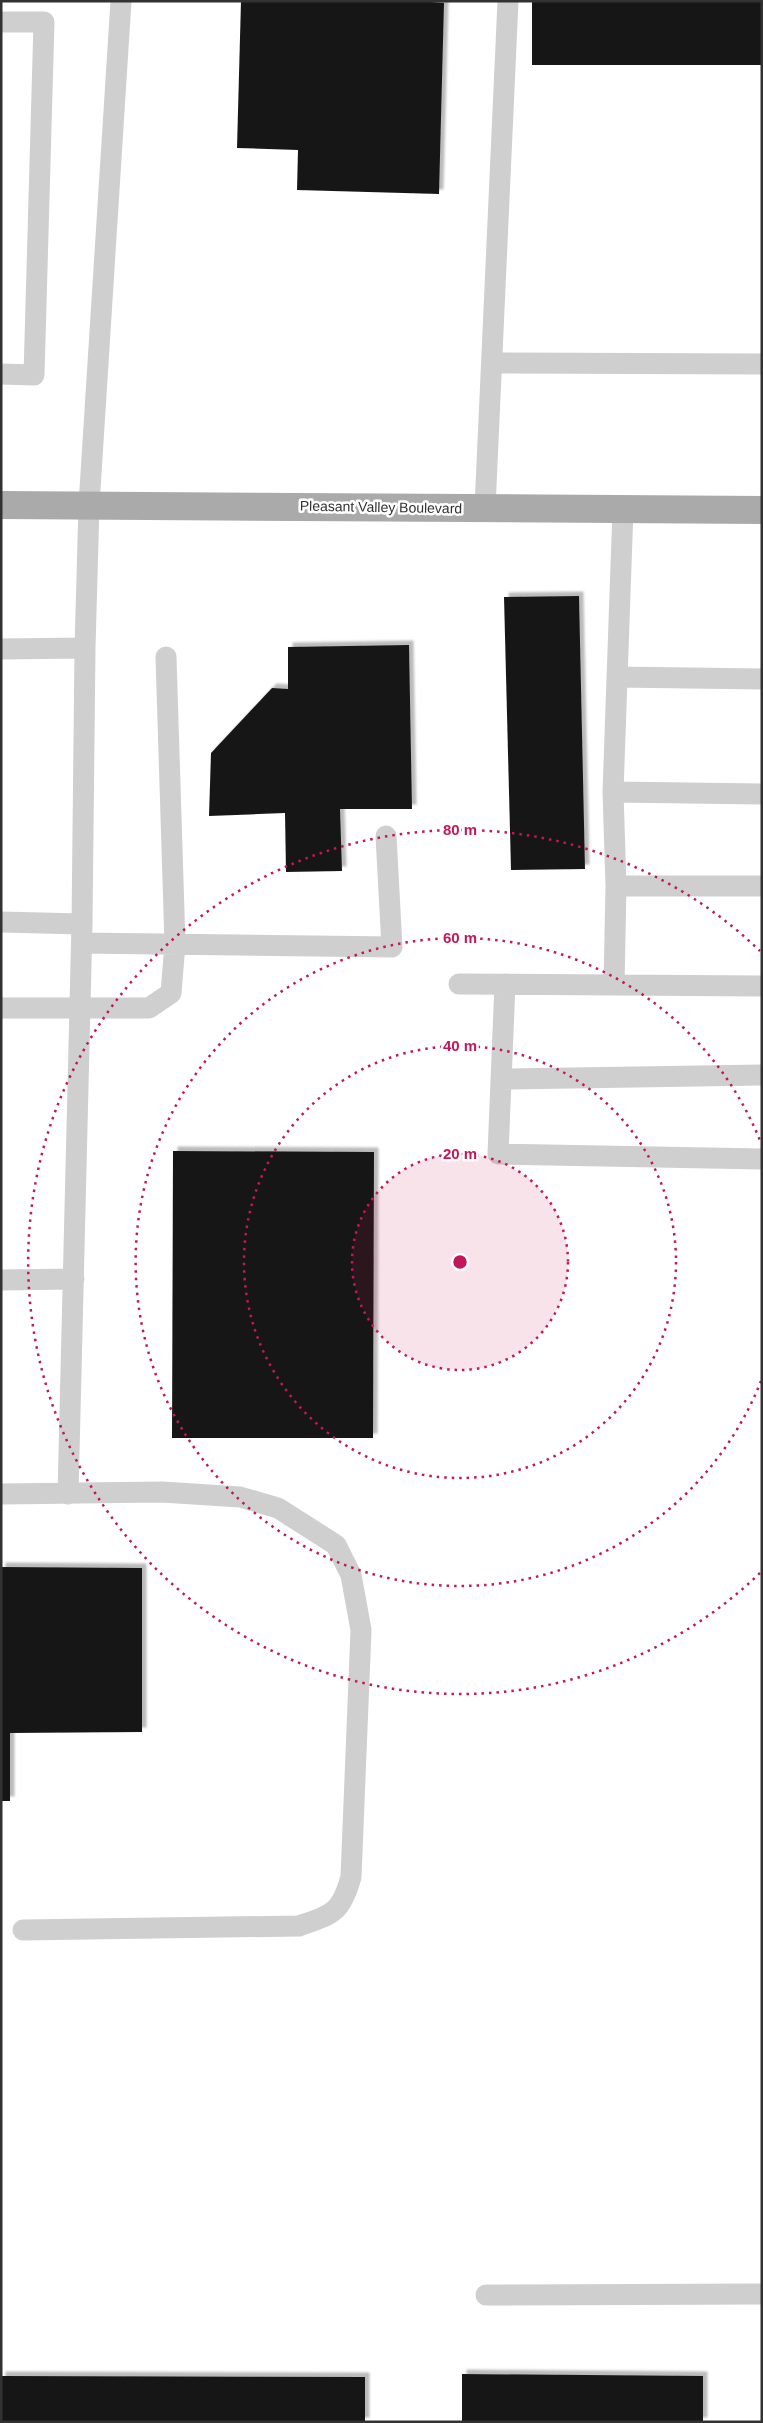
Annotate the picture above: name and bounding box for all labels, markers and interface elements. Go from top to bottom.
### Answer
street label: Pleasant Valley Boulevard [300,498,462,516]
text: 80 m [443,821,477,838]
text: 60 m [443,929,477,946]
text: 40 m [443,1037,477,1054]
text: 20 m [443,1145,477,1162]
centre of rings [451,1253,469,1271]

